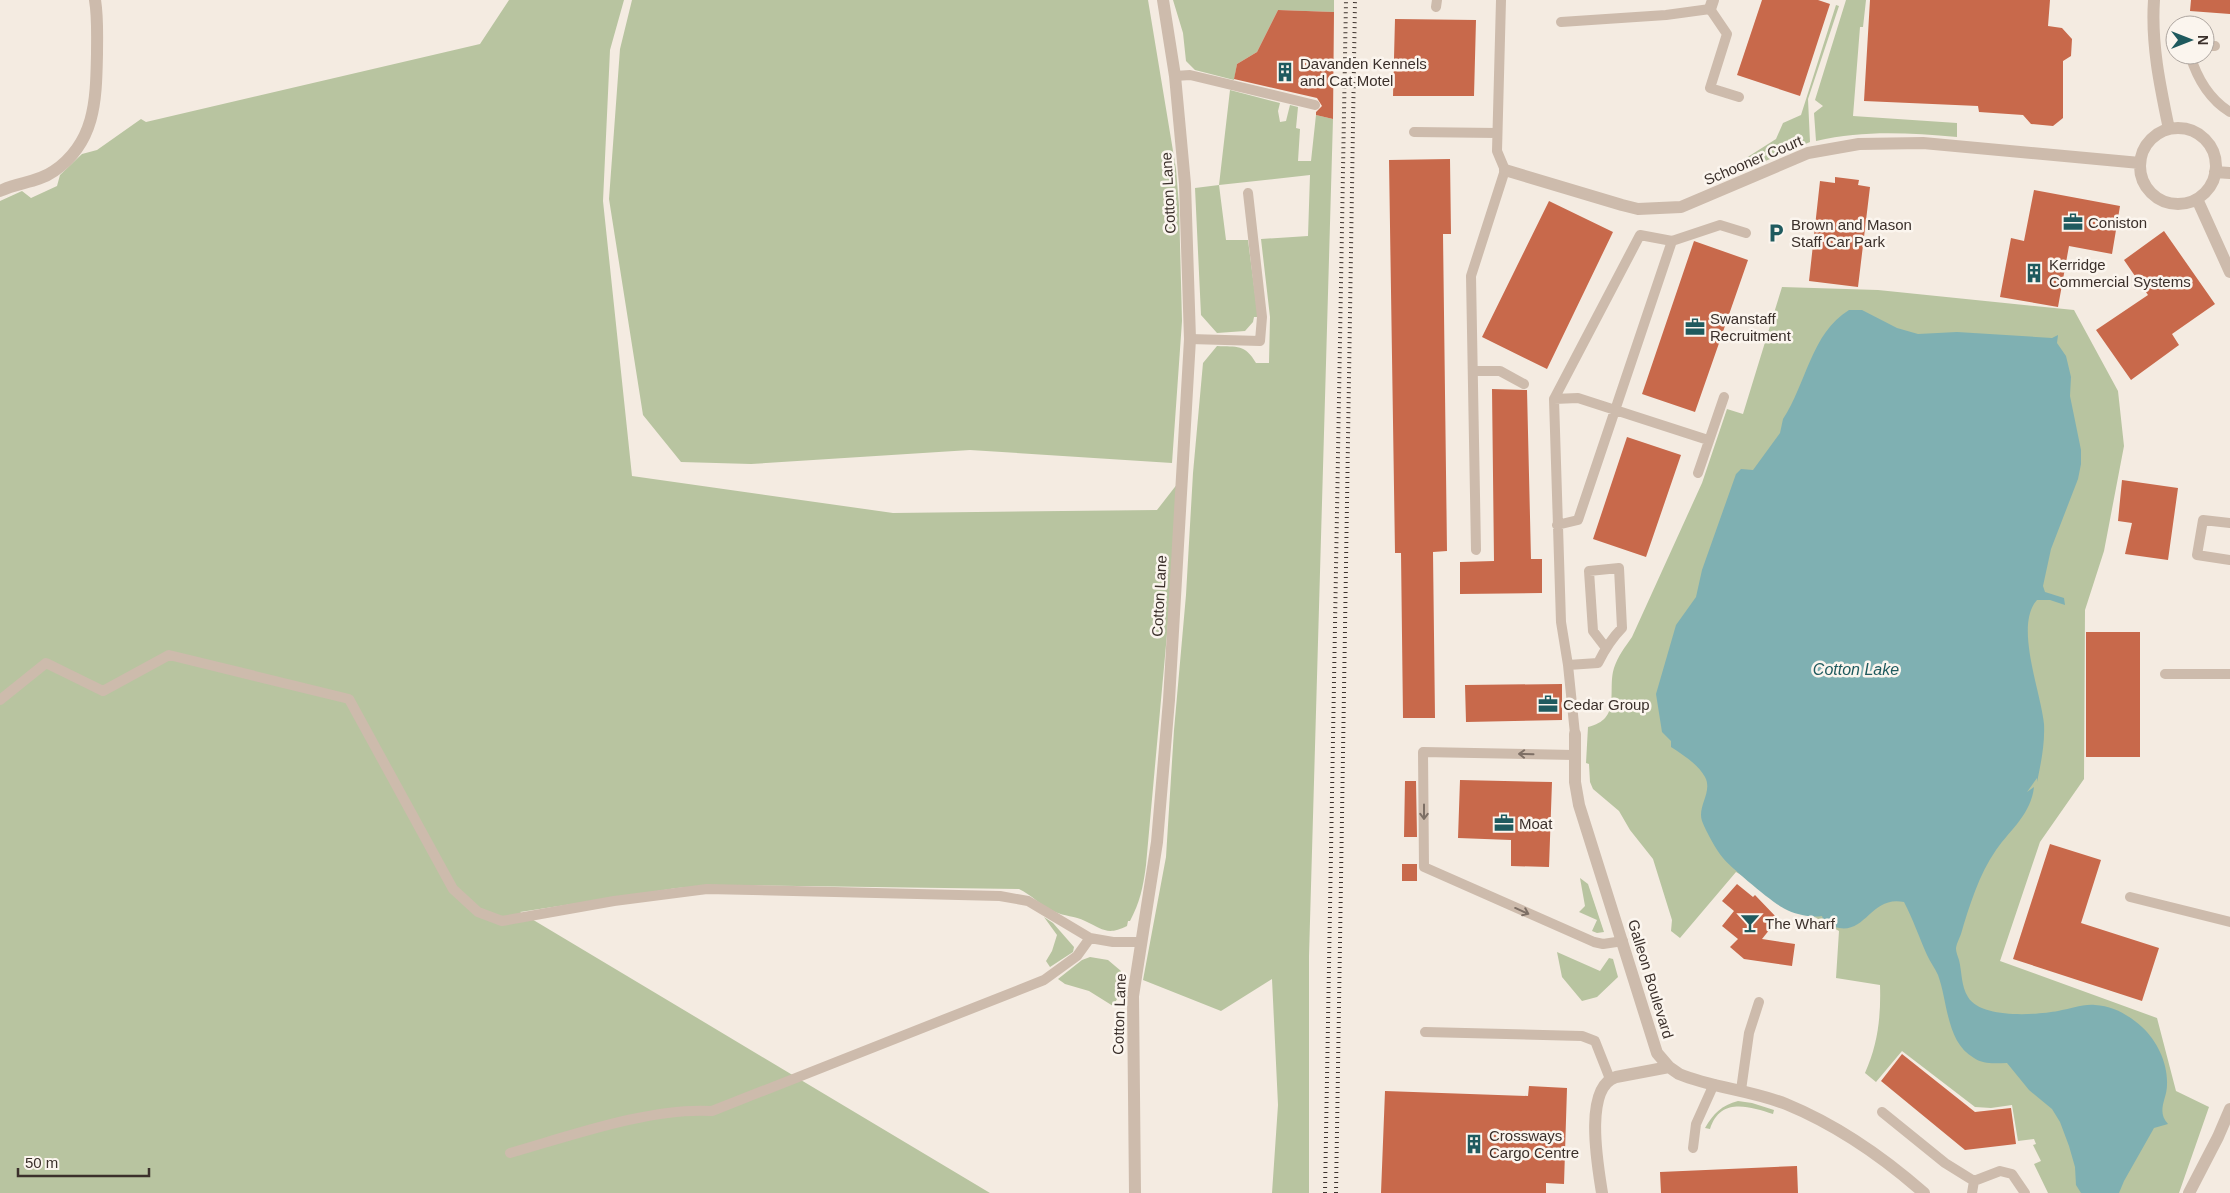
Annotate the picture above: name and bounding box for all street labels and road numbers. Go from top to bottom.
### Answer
street label: Schooner Court [1701,131,1805,188]
street label: Cotton Lane [1157,152,1179,234]
street label: Cotton Lane [1148,555,1170,637]
street label: Galleon Boulevard [1625,918,1677,1040]
street label: Cotton Lane [1109,973,1129,1055]

